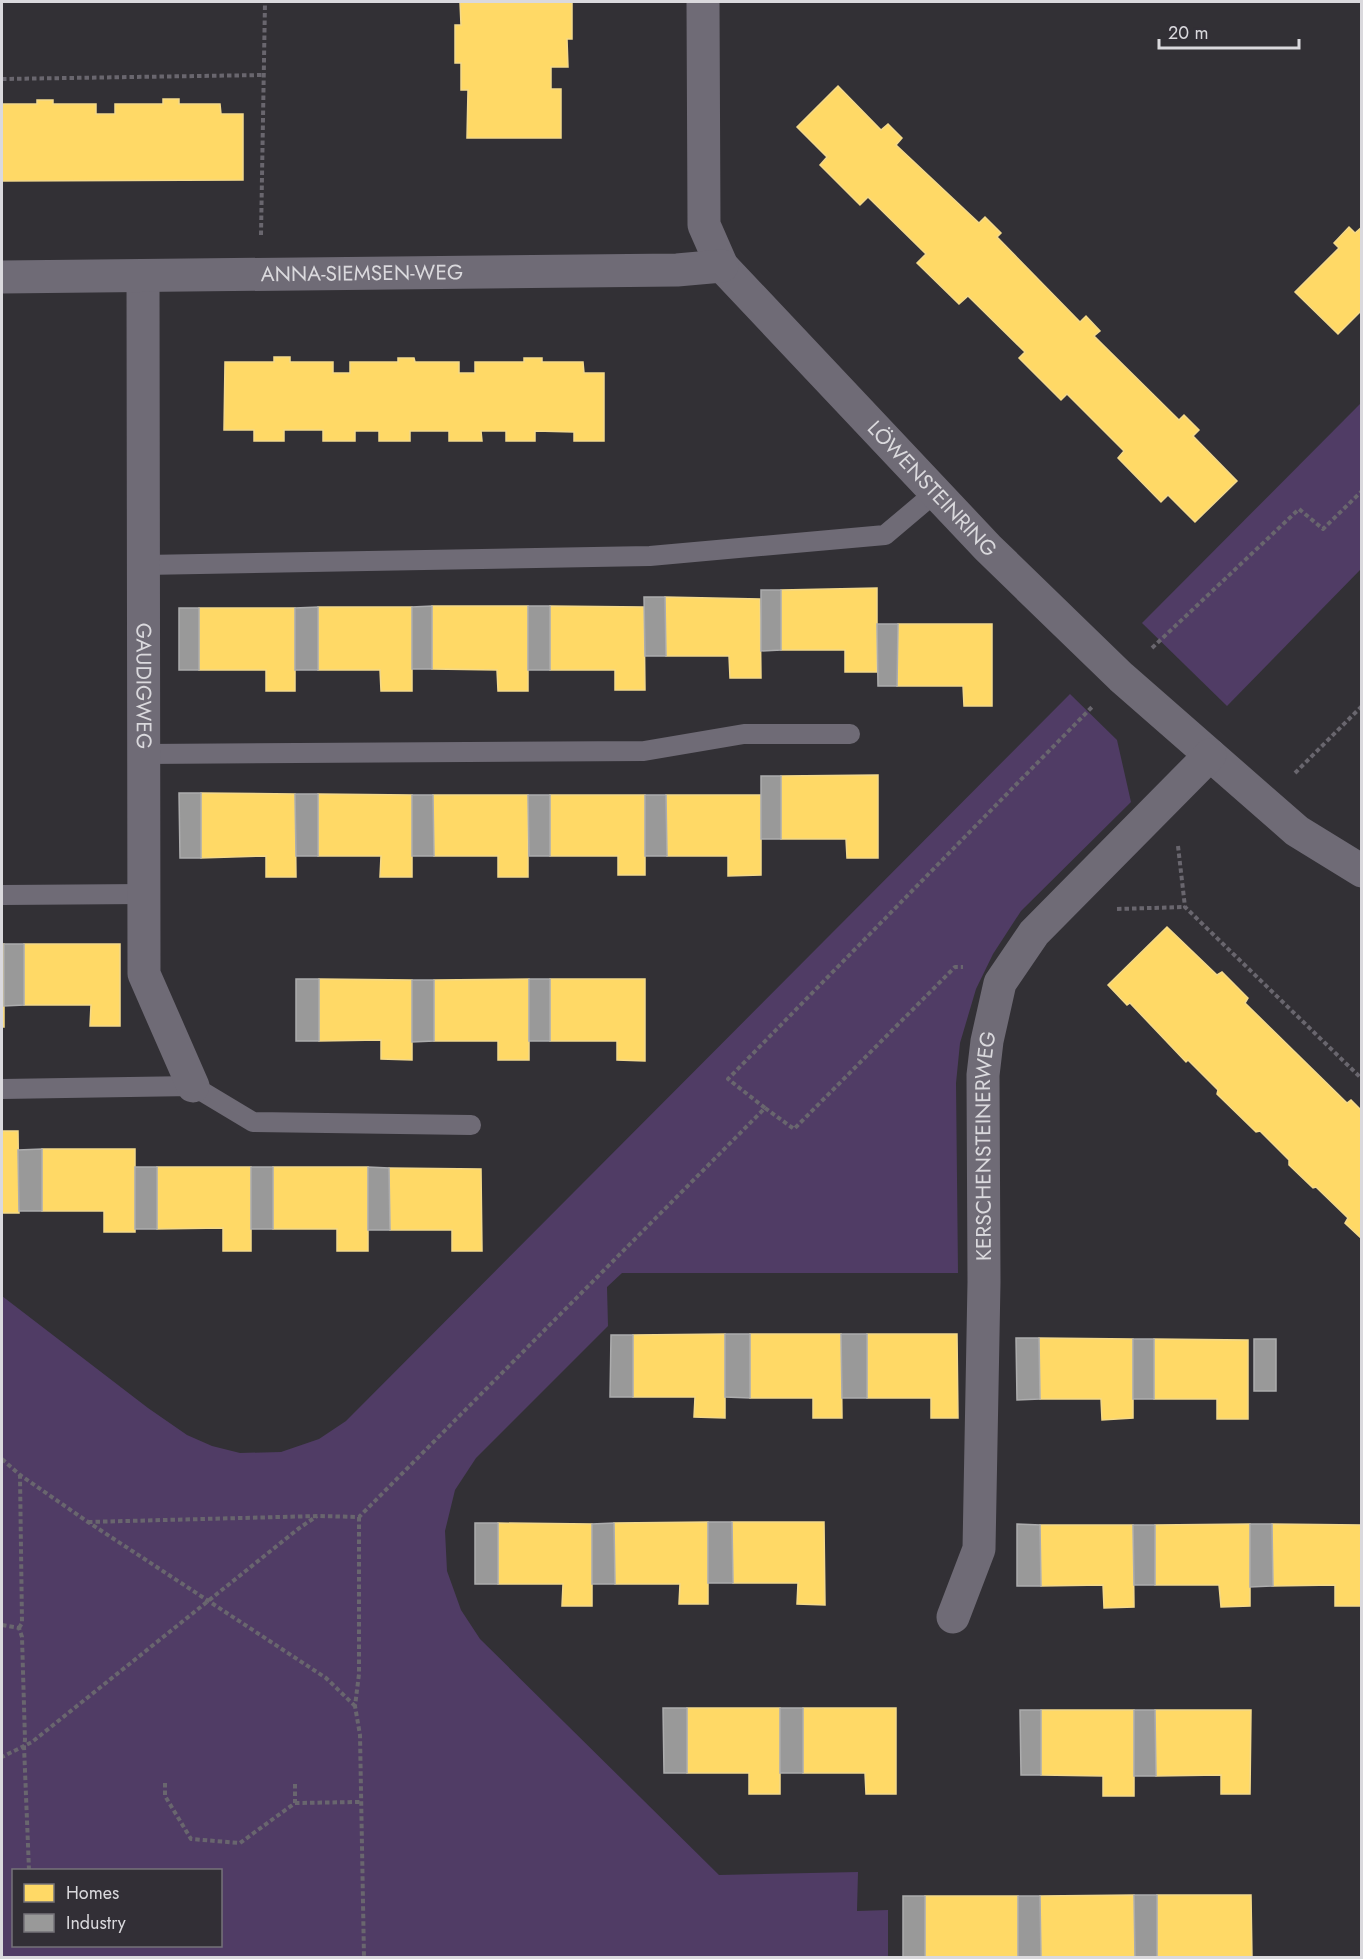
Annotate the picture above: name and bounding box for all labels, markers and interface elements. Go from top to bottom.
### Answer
scale bar [1159,12,1298,50]
text: 20 m [1168,20,1208,46]
street label: ANNA-SIEMSEN-WEG [261,257,463,289]
street label: LÖWENSTEINRING [860,414,1004,564]
street label: GAUDIGWEG [128,623,159,749]
street label: KERSCHENSTEINERWEG [968,1028,1004,1261]
legend [12,1869,222,1947]
text: Homes [66,1880,119,1906]
text: Industry [66,1910,126,1936]

